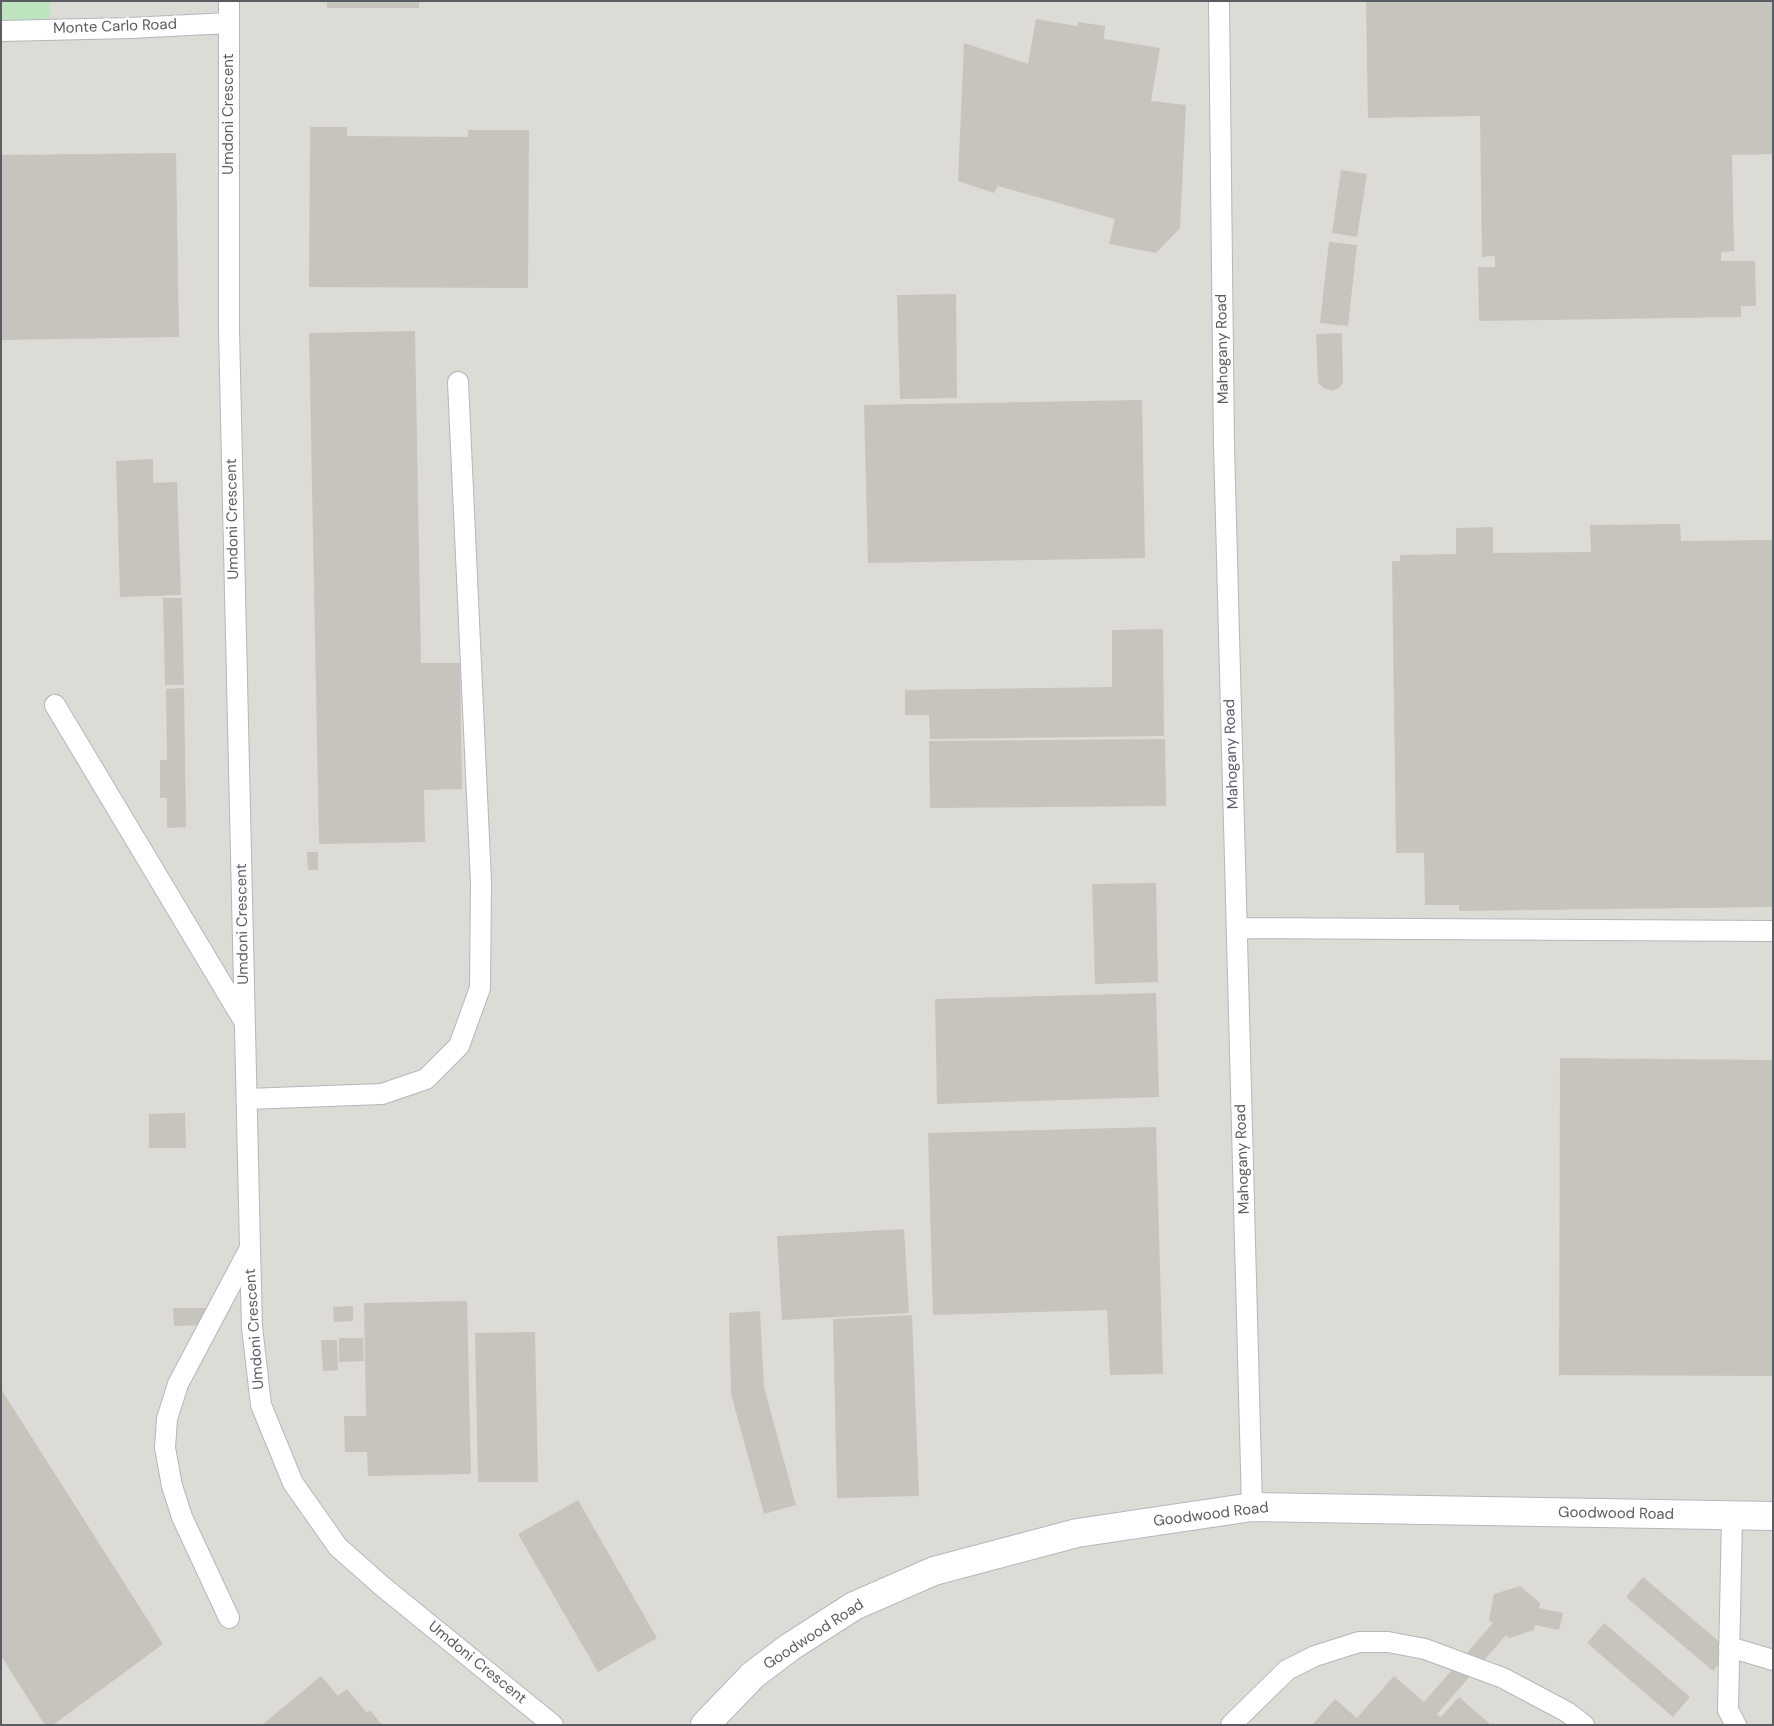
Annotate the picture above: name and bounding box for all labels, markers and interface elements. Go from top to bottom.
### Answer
street label: Monte Carlo Road [53,16,177,38]
street label: Umdoni Crescent [220,53,238,175]
street label: Mahogany Road [1213,294,1233,404]
street label: Umdoni Crescent [223,458,243,580]
street label: Mahogany Road [1221,699,1243,809]
street label: Umdoni Crescent [233,863,253,985]
street label: Mahogany Road [1232,1104,1254,1214]
street label: Umdoni Crescent [242,1268,268,1390]
street label: Goodwood Road [1152,1499,1270,1531]
street label: Goodwood Road [1558,1504,1674,1524]
street label: Goodwood Road [761,1596,867,1674]
street label: Umdoni Crescent [424,1618,530,1708]

